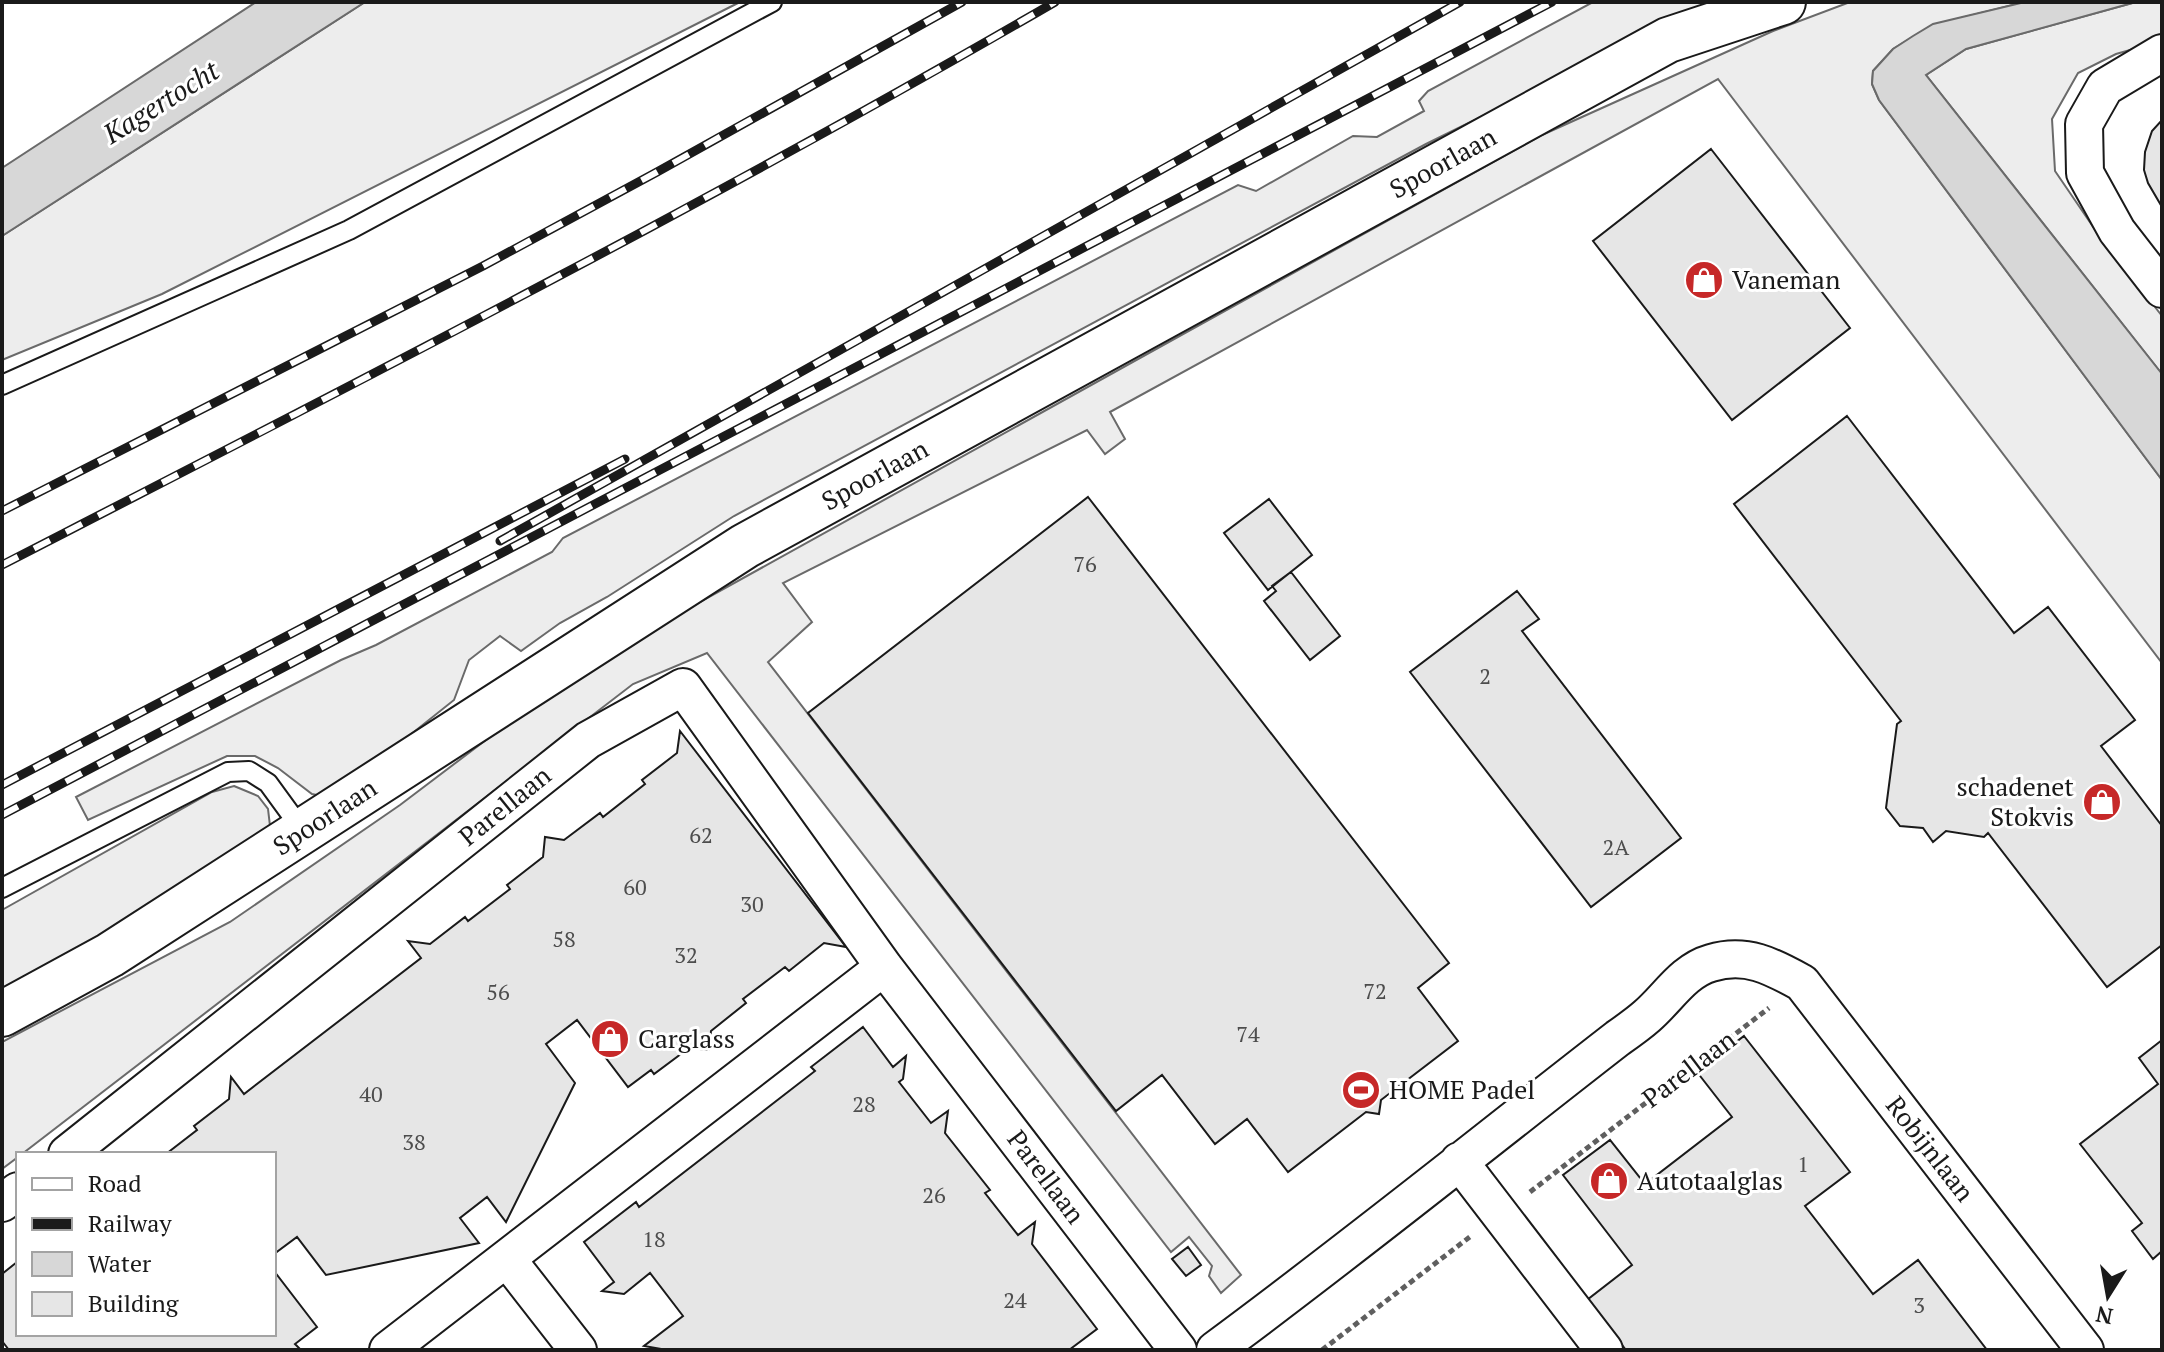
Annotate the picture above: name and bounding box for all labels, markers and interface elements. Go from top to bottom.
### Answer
water label: Kagertocht [95,51,226,152]
street label: Spoorlaan [1383,119,1502,205]
shop icon: Vaneman [1683,259,1725,301]
place label: Vaneman [1732,262,1840,296]
street label: Spoorlaan [815,431,934,517]
house number: 76 [1073,549,1097,578]
house number: 2 [1479,661,1491,690]
street label: Parellaan [451,758,557,853]
place label: schadenet Stokvis [1957,769,2074,833]
street label: Spoorlaan [266,770,383,862]
shop icon: schadenet Stokvis [2081,781,2123,823]
house number: 62 [689,820,713,849]
house number: 2A [1603,832,1630,861]
house number: 60 [623,872,647,901]
house number: 30 [740,889,764,918]
house number: 58 [552,924,576,953]
house number: 32 [674,940,698,969]
house number: 72 [1363,976,1387,1005]
house number: 56 [486,977,510,1006]
shop icon: Carglass [589,1018,631,1060]
house number: 74 [1236,1019,1260,1048]
place label: Carglass [638,1021,735,1055]
street label: Parellaan [1635,1022,1742,1115]
sports icon: HOME Padel [1340,1069,1382,1111]
place label: HOME Padel [1389,1072,1535,1106]
house number: 40 [359,1079,383,1108]
house number: 28 [852,1089,876,1118]
street label: Robijnlaan [1879,1089,1983,1208]
street label: Parellaan [1000,1123,1093,1230]
house number: 38 [402,1127,426,1156]
house number: 1 [1797,1149,1809,1178]
legend [16,1152,276,1336]
shop icon: Autotaalglas [1588,1160,1630,1202]
place label: Autotaalglas [1637,1163,1783,1197]
text: Road [88,1167,142,1199]
house number: 26 [922,1180,946,1209]
text: Railway [88,1207,172,1239]
house number: 18 [642,1224,666,1253]
text: Water [88,1247,152,1279]
north arrow [2068,1256,2148,1336]
house number: 24 [1003,1285,1027,1314]
text: Building [88,1287,179,1319]
house number: 3 [1913,1290,1925,1319]
text: N [2093,1300,2115,1332]

